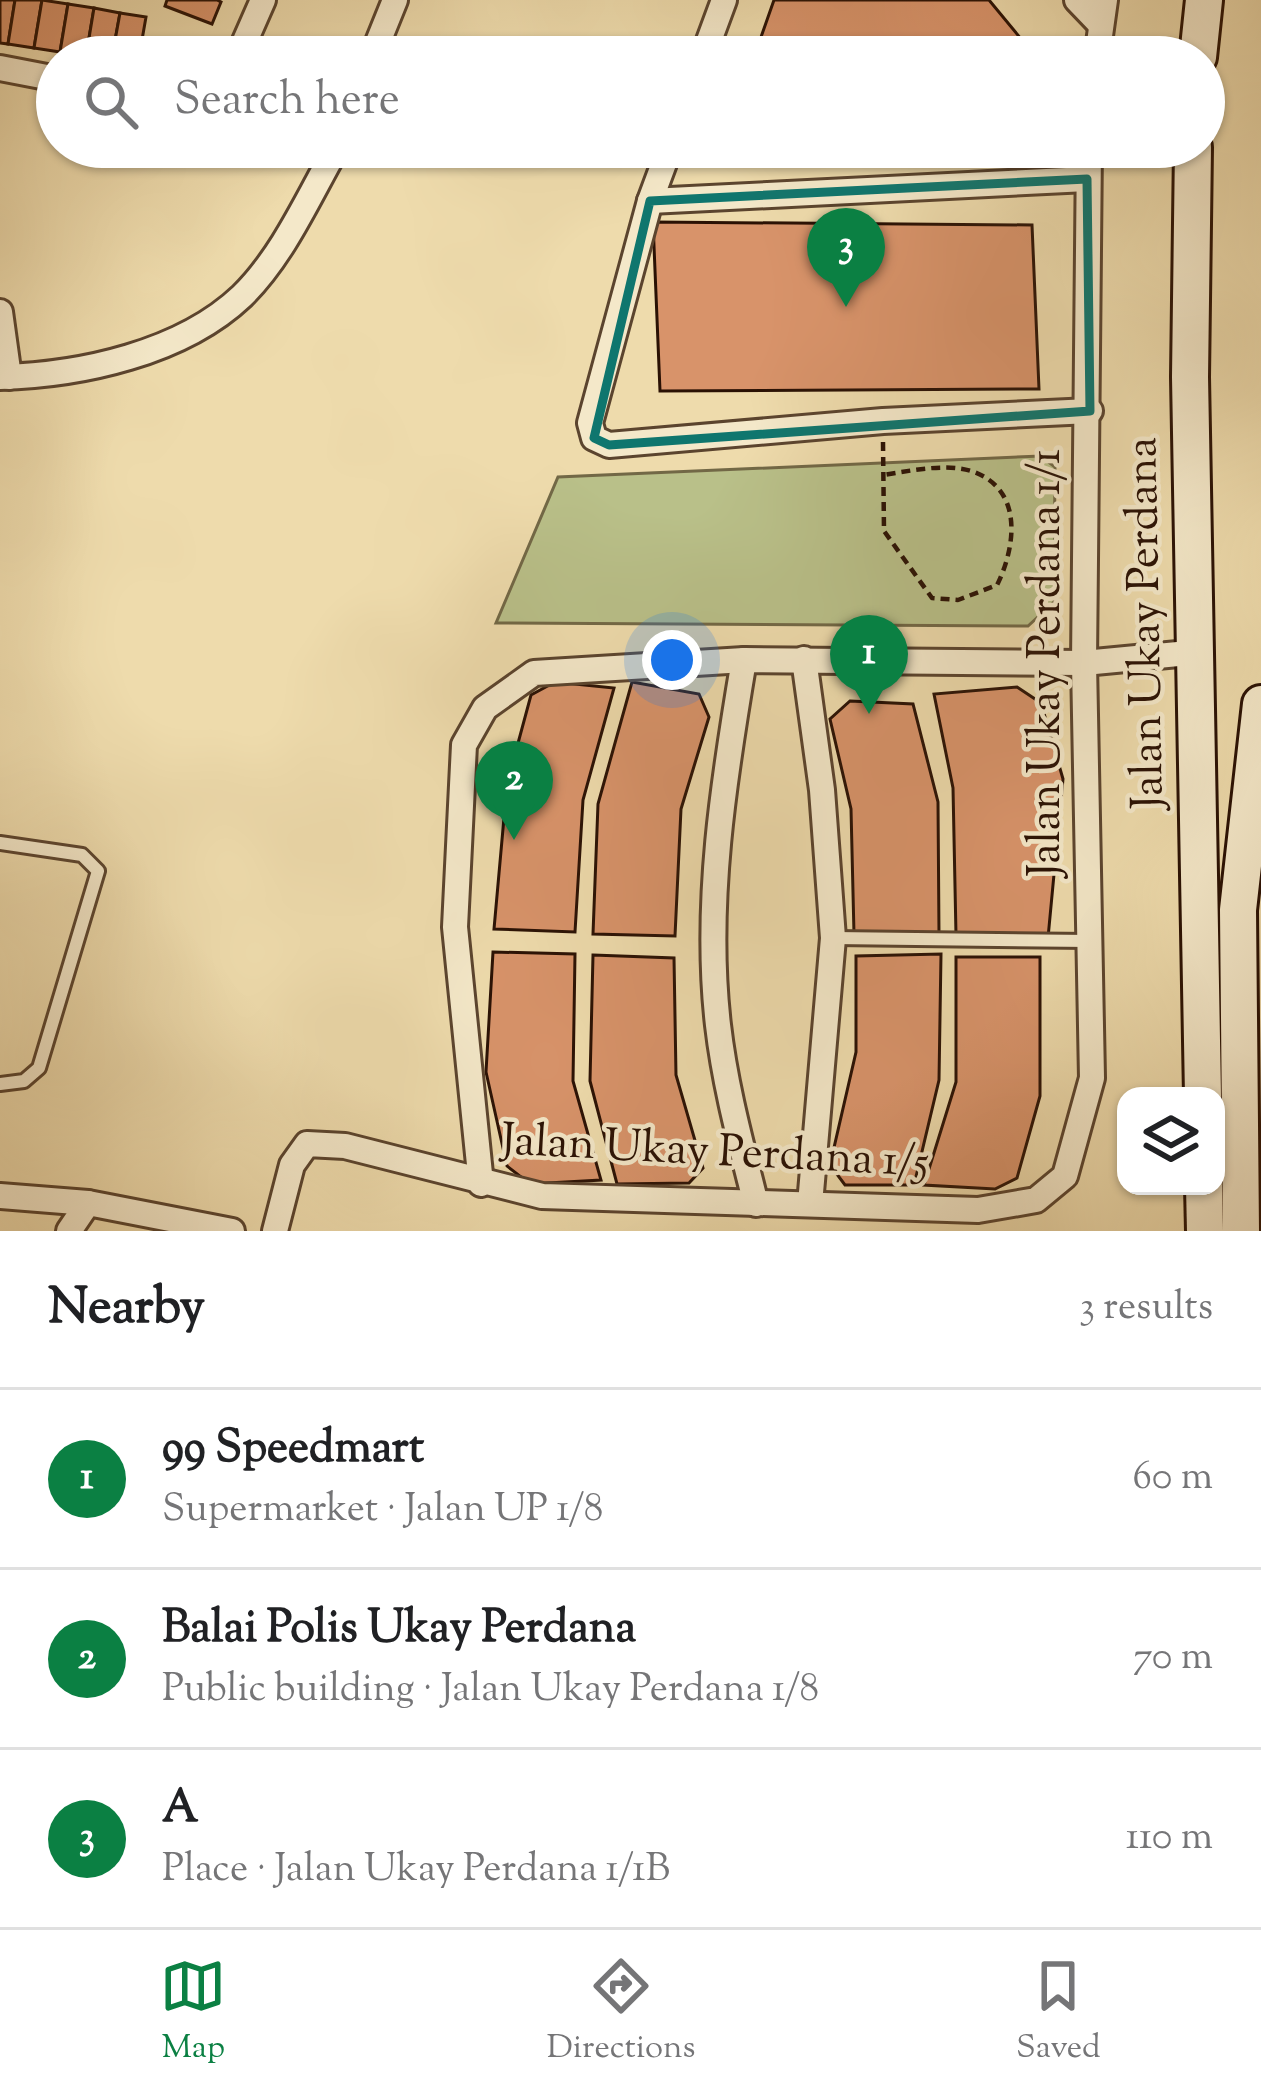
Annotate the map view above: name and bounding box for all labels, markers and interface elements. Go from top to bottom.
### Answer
search box [36,36,1225,168]
icon: search [78,69,144,135]
text: Search here [174,70,400,135]
pin: 3 [807,208,885,307]
street label: Jalan Ukay Perdana [1112,436,1184,813]
street label: Jalan Ukay Perdana 1/1 [1016,449,1081,880]
pin: 1 [830,615,908,714]
your location [642,630,702,690]
pin: 2 [475,741,553,840]
map controls [1117,1087,1225,1195]
button: layers [1117,1087,1225,1195]
street label: Jalan Ukay Perdana 1/5 [497,1110,931,1198]
text: Nearby [48,1273,205,1346]
text: 3 results [1079,1281,1213,1337]
text: 99 Speedmart [162,1418,424,1483]
text: 1 [80,1451,94,1507]
text: 60 m [1132,1451,1213,1507]
text: Supermarket · Jalan UP 1/8 [162,1483,603,1539]
text: Balai Polis Ukay Perdana [162,1598,636,1663]
text: 2 [78,1631,96,1687]
text: 70 m [1133,1631,1213,1687]
text: Public building · Jalan Ukay Perdana 1/8 [162,1663,819,1719]
text: A [162,1778,199,1843]
text: 3 [79,1811,95,1867]
text: 110 m [1126,1811,1213,1867]
text: Place · Jalan Ukay Perdana 1/1B [162,1843,670,1899]
tab: Map [160,1953,226,2073]
tab: Directions [547,1953,696,2073]
tab: Saved [1016,1953,1101,2073]

